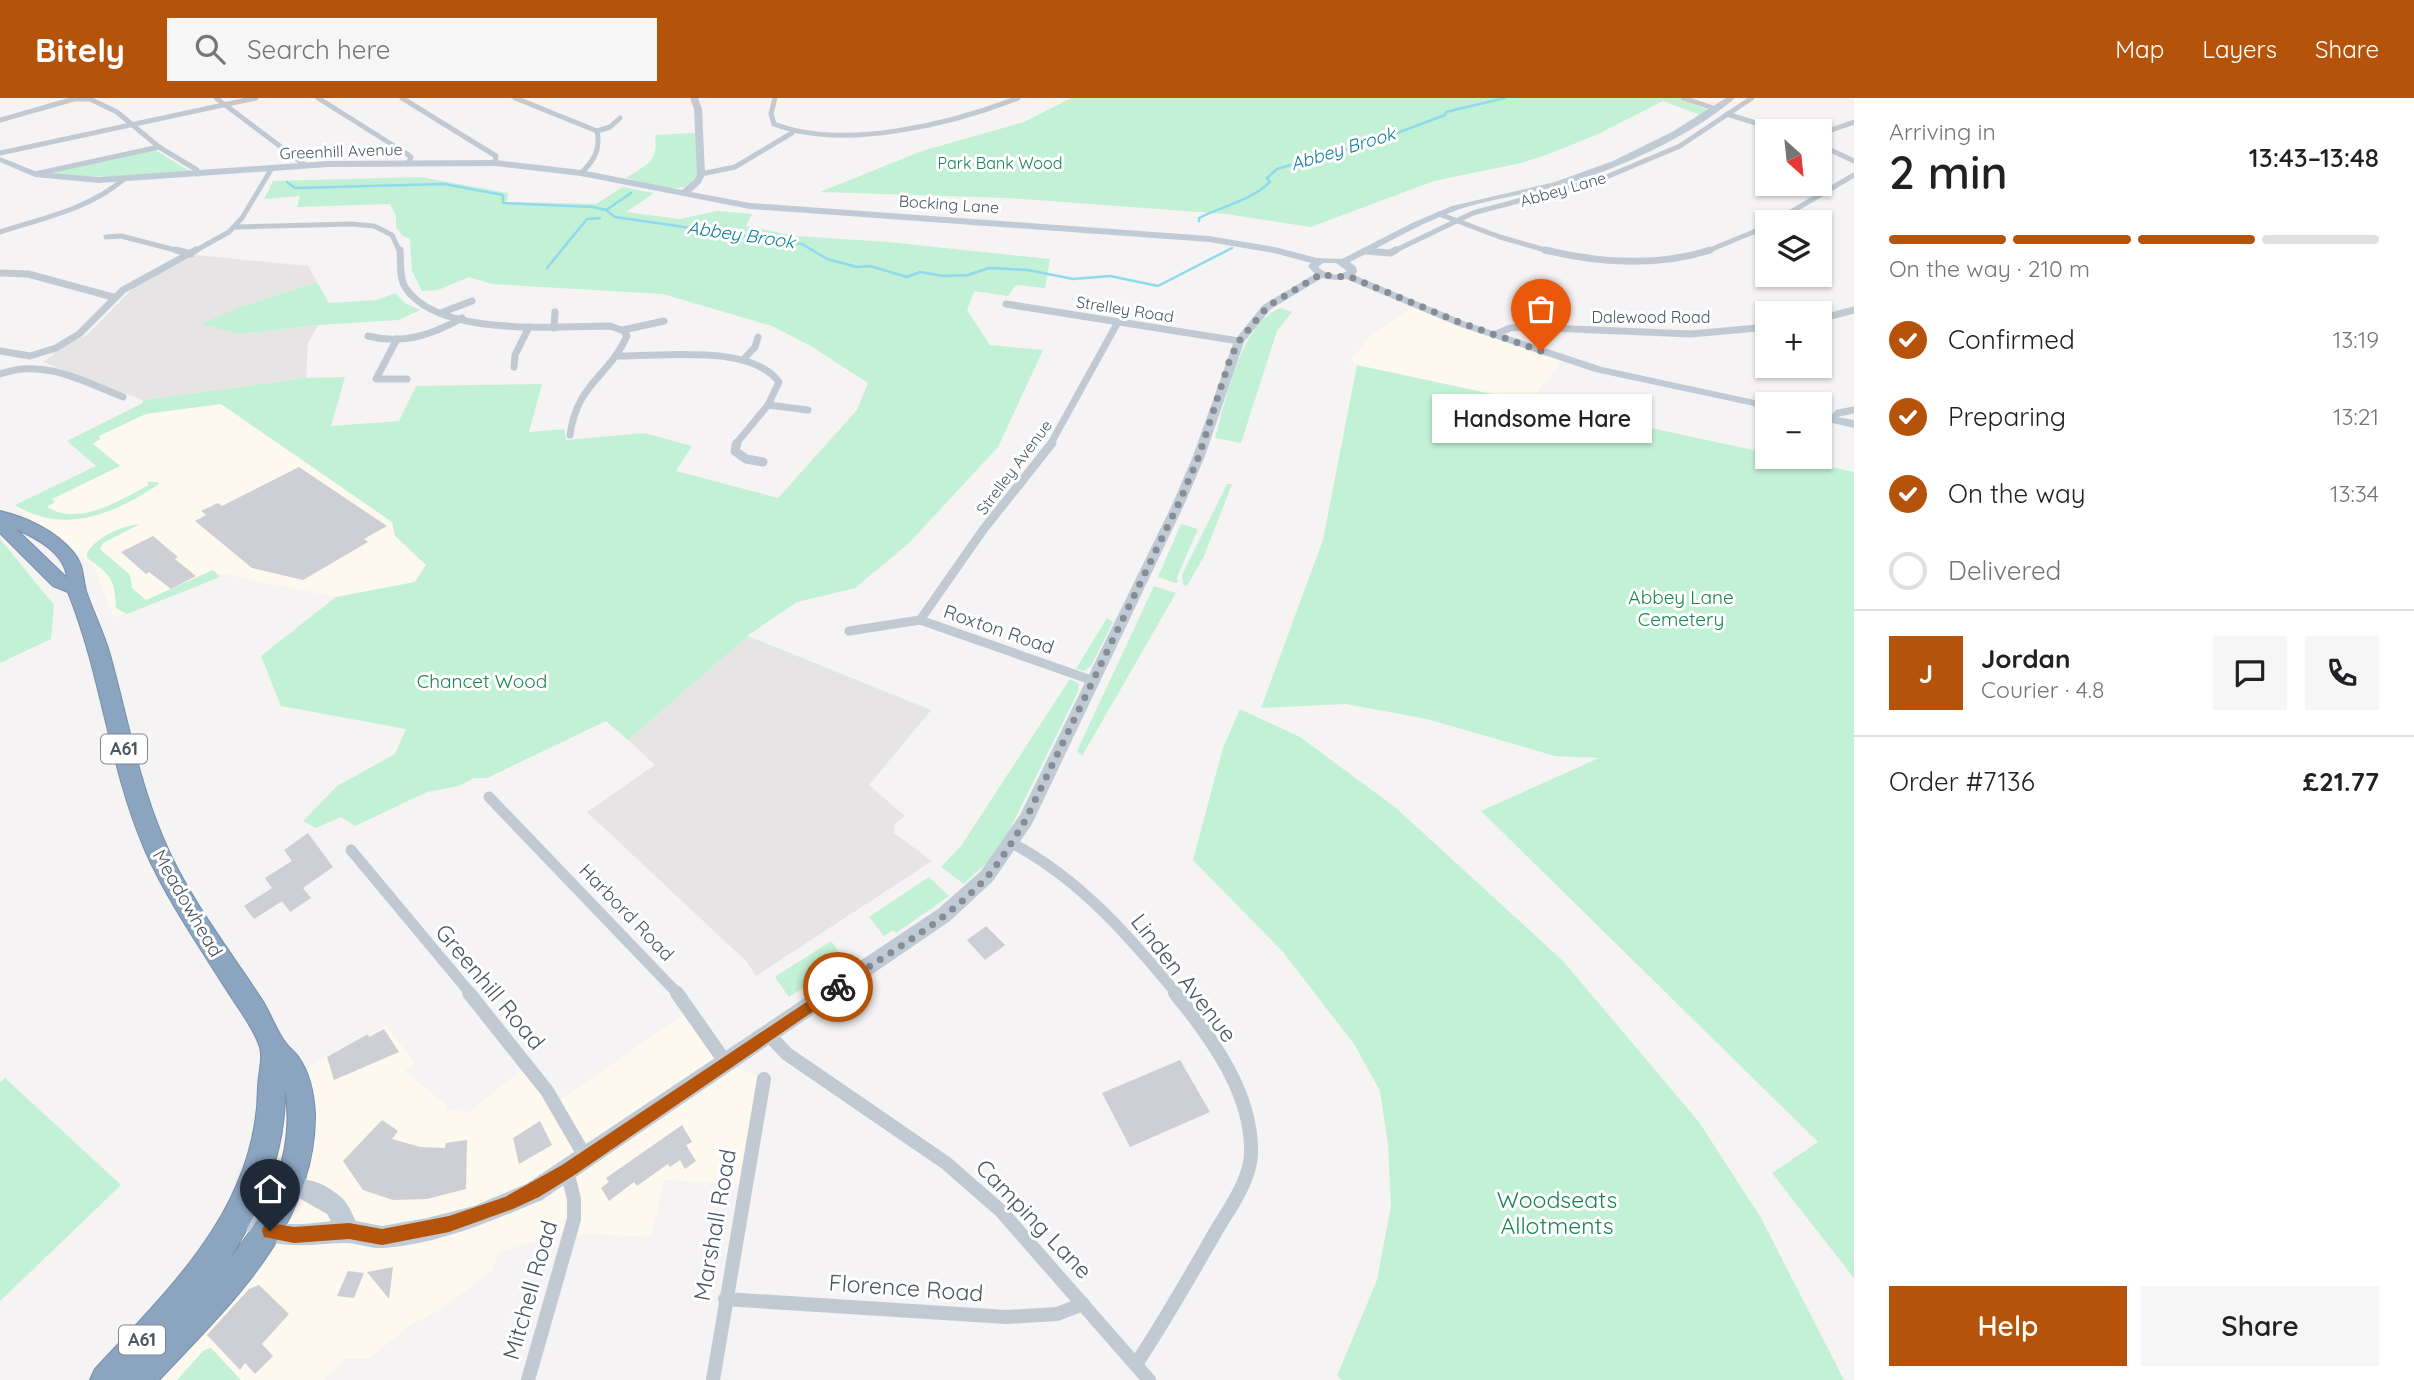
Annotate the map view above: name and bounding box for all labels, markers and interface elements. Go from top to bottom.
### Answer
search box [167,18,657,81]
text: Bitely [35,29,125,70]
icon: search [191,30,229,68]
text: Search here [247,33,391,66]
text: Map [2115,34,2164,64]
text: Layers [2202,34,2277,64]
text: Share [2315,34,2379,64]
text: Arriving in [1889,117,1996,146]
north arrow [1755,119,1832,196]
map controls [1755,119,1832,469]
water label: Abbey Brook [1288,121,1399,175]
street label: Greenhill Avenue [279,139,403,163]
text: 13:43–13:48 [2249,141,2379,174]
text: 2 min [1889,143,2008,201]
park label: Park Bank Wood [938,153,1062,173]
street label: Abbey Lane [1518,167,1608,211]
street label: Bocking Lane [898,191,1000,217]
button: layers [1755,210,1832,287]
water label: Abbey Brook [686,216,798,254]
text: On the way · 210 m [1889,254,2090,283]
pin [1511,279,1571,351]
icon: bag [1522,290,1560,328]
street label: Strelley Road [1075,291,1175,327]
button: + [1755,301,1832,378]
street label: Dalewood Road [1592,307,1710,327]
icon: check [1889,321,1927,359]
text: Confirmed [1948,323,2075,356]
text: 13:19 [2333,325,2379,354]
button: − [1755,392,1832,469]
callout: Handsome Hare [1431,393,1651,442]
icon: check [1889,398,1927,436]
text: Preparing [1948,400,2066,433]
text: 13:21 [2333,402,2379,431]
text: Handsome Hare [1453,404,1631,433]
street label: Strelley Avenue [972,416,1056,518]
icon: check [1889,475,1927,513]
text: On the way [1948,477,2086,510]
text: 13:34 [2330,479,2379,508]
text: Delivered [1948,554,2061,587]
park label: Abbey Lane Cemetery [1628,585,1734,631]
street label: Roxton Road [941,599,1057,659]
button: chat [2213,636,2287,710]
button: phone [2305,636,2379,710]
text: Jordan [1981,642,2070,675]
text: J [1919,657,1933,690]
park label: Chancet Wood [417,669,547,693]
text: Courier · 4.8 [1981,675,2104,704]
road number: A61 [101,734,147,764]
text: Order #7136 [1889,765,2035,798]
text: £21.77 [2303,765,2379,798]
street label: Meadowhead [148,845,228,961]
street label: Harbord Road [575,858,679,966]
street label: Linden Avenue [1125,907,1244,1048]
street label: Greenhill Road [429,918,551,1056]
courier [803,952,873,1022]
icon: bike [819,968,857,1006]
street label: Marshall Road [687,1147,742,1303]
street label: Camping Lane [970,1153,1099,1285]
pin [240,1159,300,1231]
icon: home [251,1170,289,1208]
park label: Woodseats Allotments [1497,1185,1617,1240]
street label: Mitchell Road [496,1217,563,1363]
street label: Florence Road [828,1268,984,1307]
button: Help [1889,1286,2127,1366]
button: Share [2141,1286,2379,1366]
road number: A61 [119,1325,165,1354]

